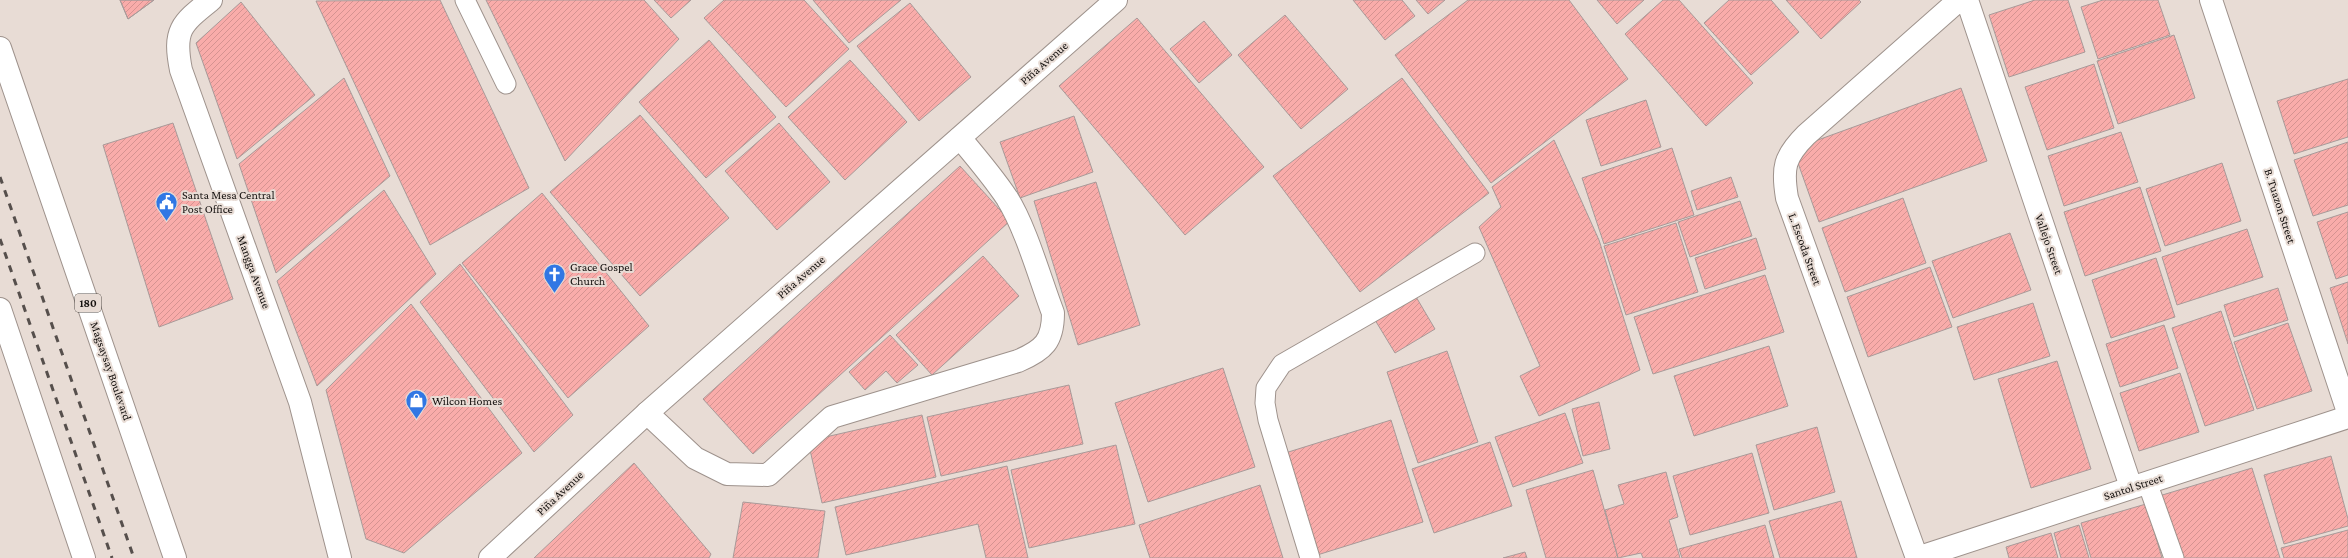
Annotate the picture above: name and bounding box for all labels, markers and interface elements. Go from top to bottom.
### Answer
street label: Piña Avenue [1017,38,1071,88]
street label: B. Tuazon Street [2261,167,2299,246]
place label: Santa Mesa Central Post Office [182,188,275,216]
public building icon: Santa Mesa Central Post Office [154,189,180,222]
street label: L. Escoda Street [1786,211,1825,288]
street label: Vallejo Street [2032,212,2066,277]
street label: Mangga Avenue [234,234,274,310]
street label: Piña Avenue [774,252,828,302]
place label: Grace Gospel Church [570,260,633,288]
church icon: Grace Gospel Church [542,261,568,294]
road number: 180 [75,294,101,312]
street label: Magsaysay Boulevard [88,320,135,423]
shop icon: Wilcon Homes [404,388,430,421]
place label: Wilcon Homes [432,394,502,408]
street label: Piña Avenue [534,468,586,518]
street label: Santol Street [2102,471,2165,503]

